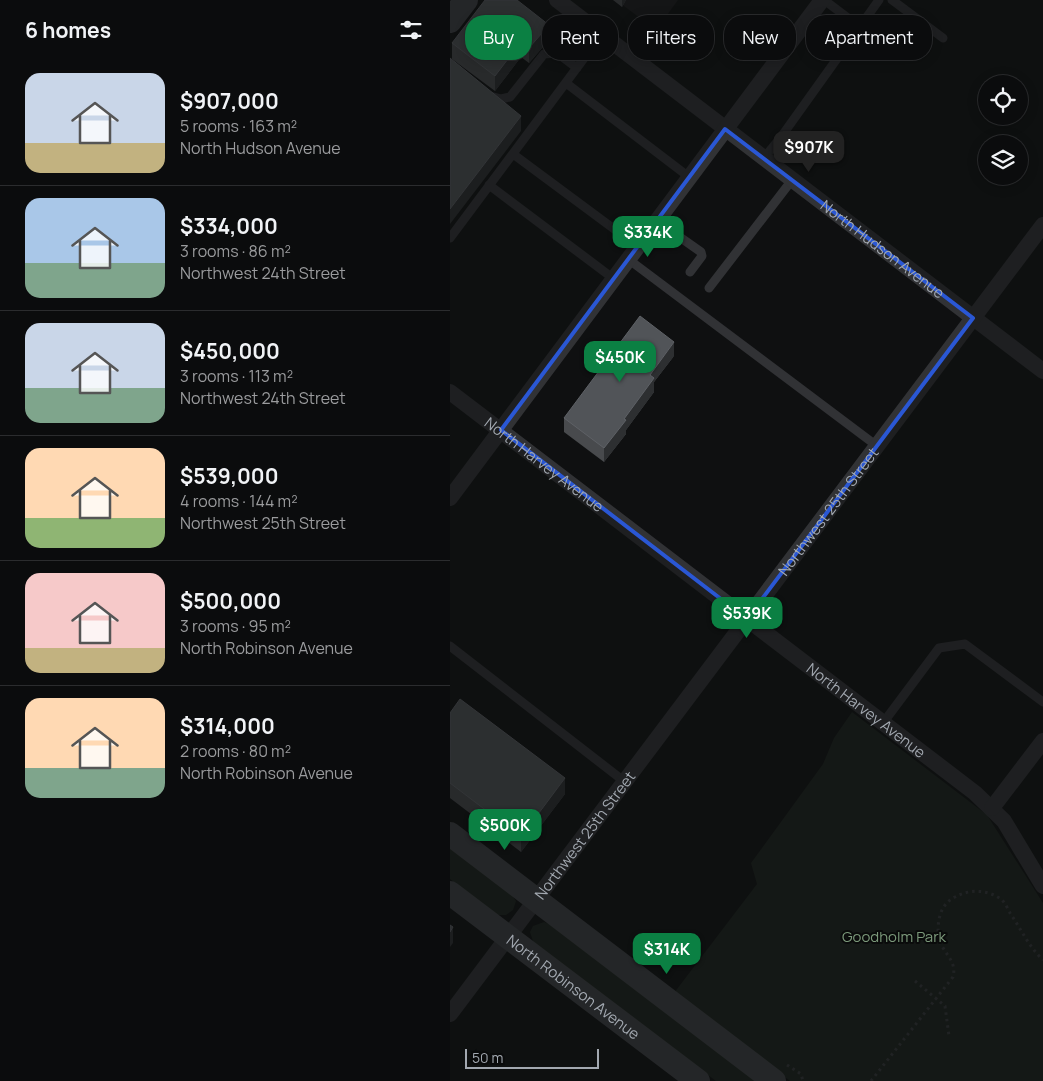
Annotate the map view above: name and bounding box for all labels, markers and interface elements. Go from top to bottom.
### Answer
chip: Buy [465,15,532,60]
chip: Rent [542,15,618,60]
chip: Filters [628,15,714,60]
chip: New [724,15,796,60]
chip: Apartment [806,15,932,60]
text: 6 homes [25,16,111,44]
icon: filters [397,16,425,44]
map controls [978,75,1028,185]
button: locate [978,75,1028,125]
text: $907,000 [180,87,279,115]
icon: home [65,93,125,153]
text: 5 rooms · 163 m² [180,115,297,137]
pin: $907K [774,130,844,173]
button: layers [978,135,1028,185]
text: $907K [784,136,834,158]
text: North Hudson Avenue [180,137,341,159]
street label: North Hudson Avenue [817,195,949,303]
text: $334,000 [180,212,278,240]
pin: $334K [613,216,683,258]
icon: home [65,218,125,278]
text: $334K [624,221,672,243]
text: 3 rooms · 86 m² [180,240,291,262]
text: Northwest 24th Street [180,262,346,284]
text: $450,000 [180,337,280,365]
pin: $450K [585,340,655,383]
icon: home [65,343,125,403]
text: $450K [595,346,645,368]
text: 3 rooms · 113 m² [180,365,293,387]
text: Northwest 24th Street [180,387,346,409]
street label: North Harvey Avenue [481,412,609,517]
street label: Northwest 25th Street [773,443,883,580]
text: $539,000 [180,462,278,490]
icon: home [65,468,125,528]
text: 4 rooms · 144 m² [180,490,298,512]
text: Northwest 25th Street [180,512,346,534]
text: $500,000 [180,587,281,615]
icon: home [65,593,125,653]
pin: $539K [712,596,782,639]
text: $539K [722,602,772,624]
text: 3 rooms · 95 m² [180,615,291,637]
text: North Robinson Avenue [180,637,353,659]
street label: North Harvey Avenue [802,658,931,763]
text: $314,000 [180,712,275,740]
icon: home [65,718,125,778]
text: 2 rooms · 80 m² [180,740,291,762]
text: North Robinson Avenue [180,762,353,784]
street label: Northwest 25th Street [529,766,640,903]
pin: $500K [470,808,540,851]
text: $500K [480,814,530,836]
park label: Goodholm Park [842,926,947,947]
street label: North Robinson Avenue [503,929,645,1044]
pin: $314K [632,932,702,975]
text: $314K [644,938,690,960]
scale bar [465,1046,599,1069]
text: 50 m [472,1048,503,1067]

